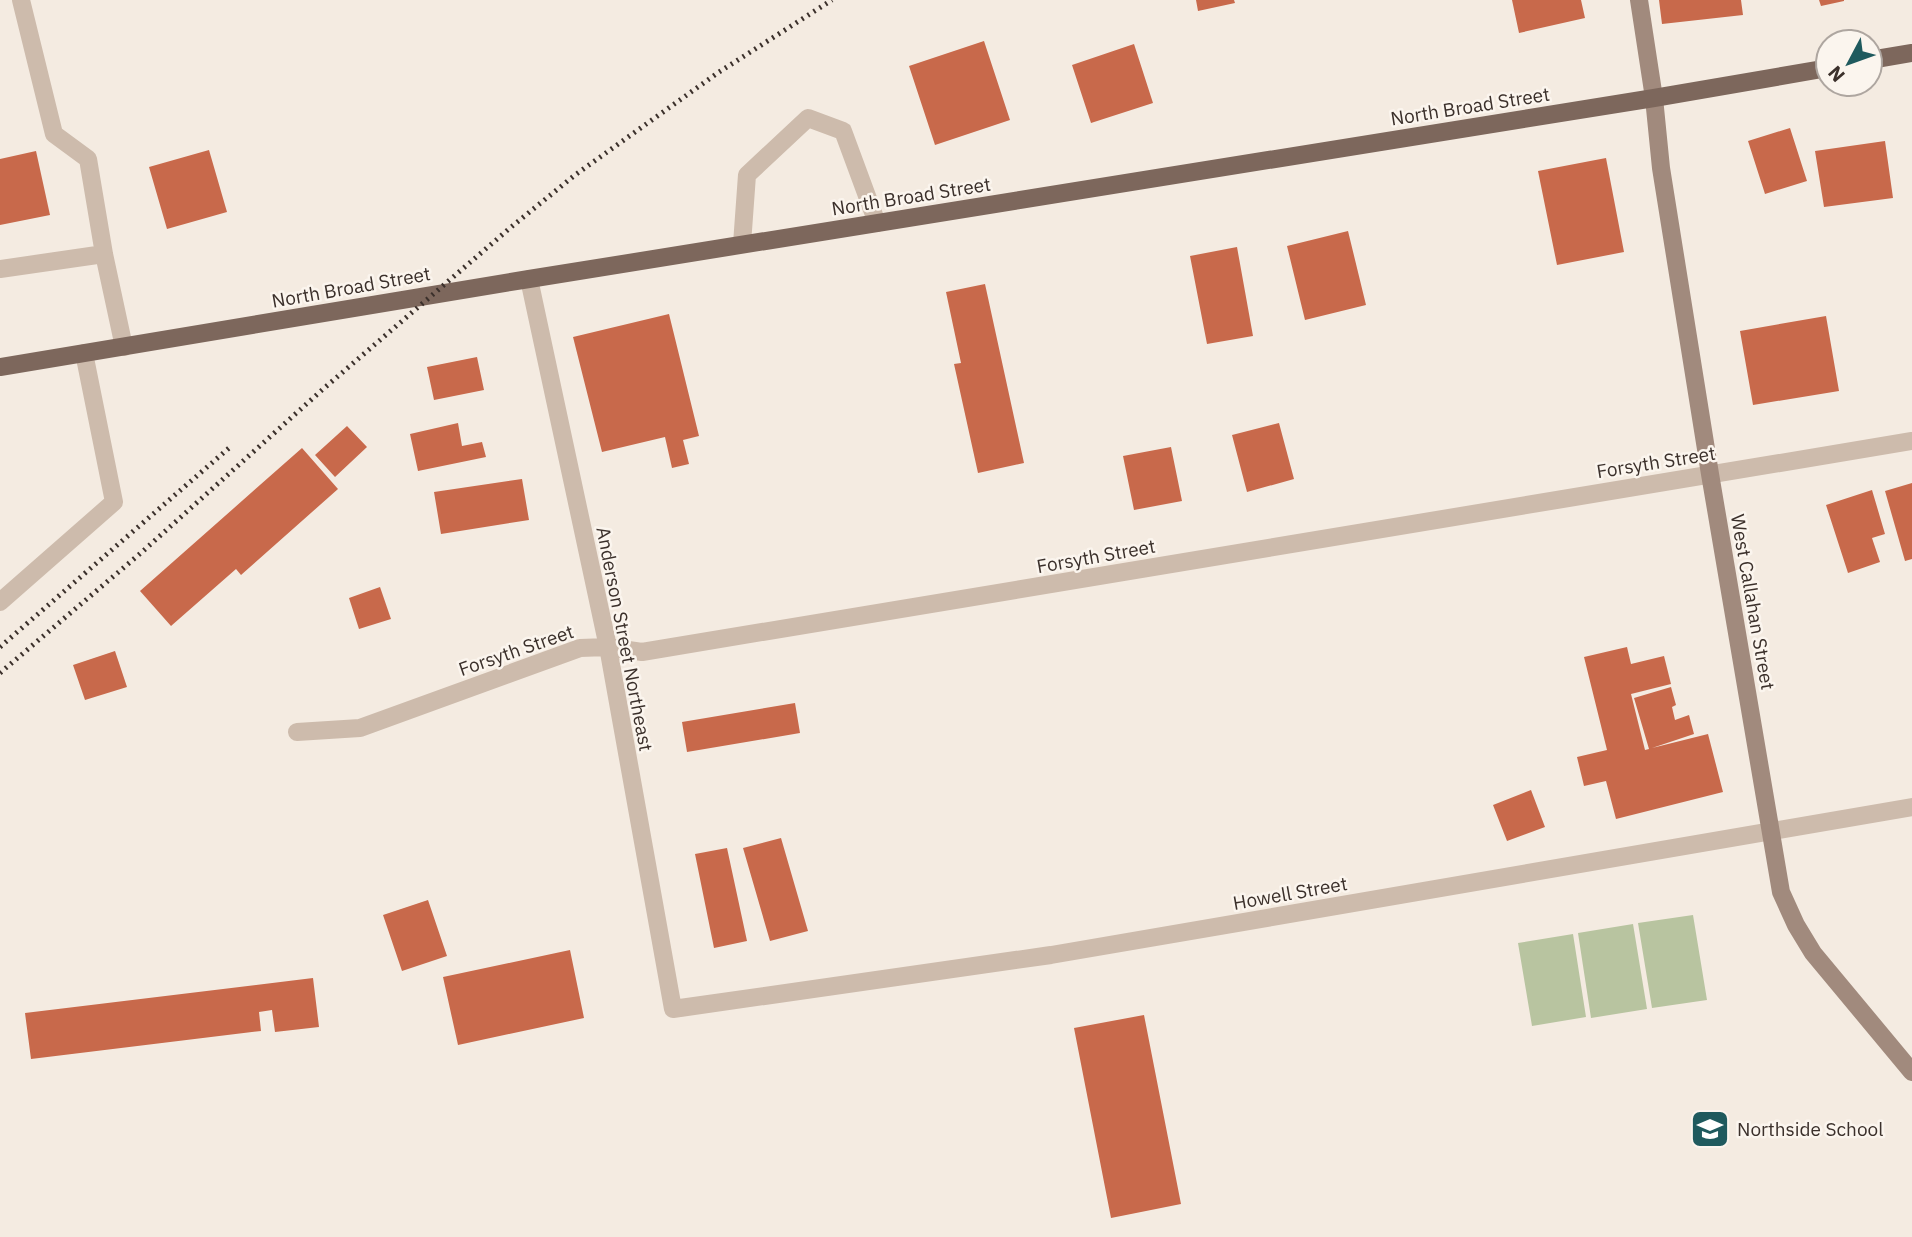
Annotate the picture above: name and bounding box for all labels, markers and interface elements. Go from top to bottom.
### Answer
north arrow [1814,28,1884,98]
text: N [1823,61,1850,87]
street label: North Broad Street [1389,82,1551,130]
street label: North Broad Street [830,172,992,220]
street label: North Broad Street [270,261,432,313]
street label: Forsyth Street [1595,441,1717,483]
street label: West Callahan Street [1726,512,1780,692]
street label: Anderson Street Northeast [591,525,659,753]
street label: Forsyth Street [1035,534,1157,578]
street label: Forsyth Street [455,619,577,681]
street label: Howell Street [1231,871,1349,915]
school or university icon: Northside School [1689,1108,1731,1150]
place label: Northside School [1737,1117,1883,1141]

